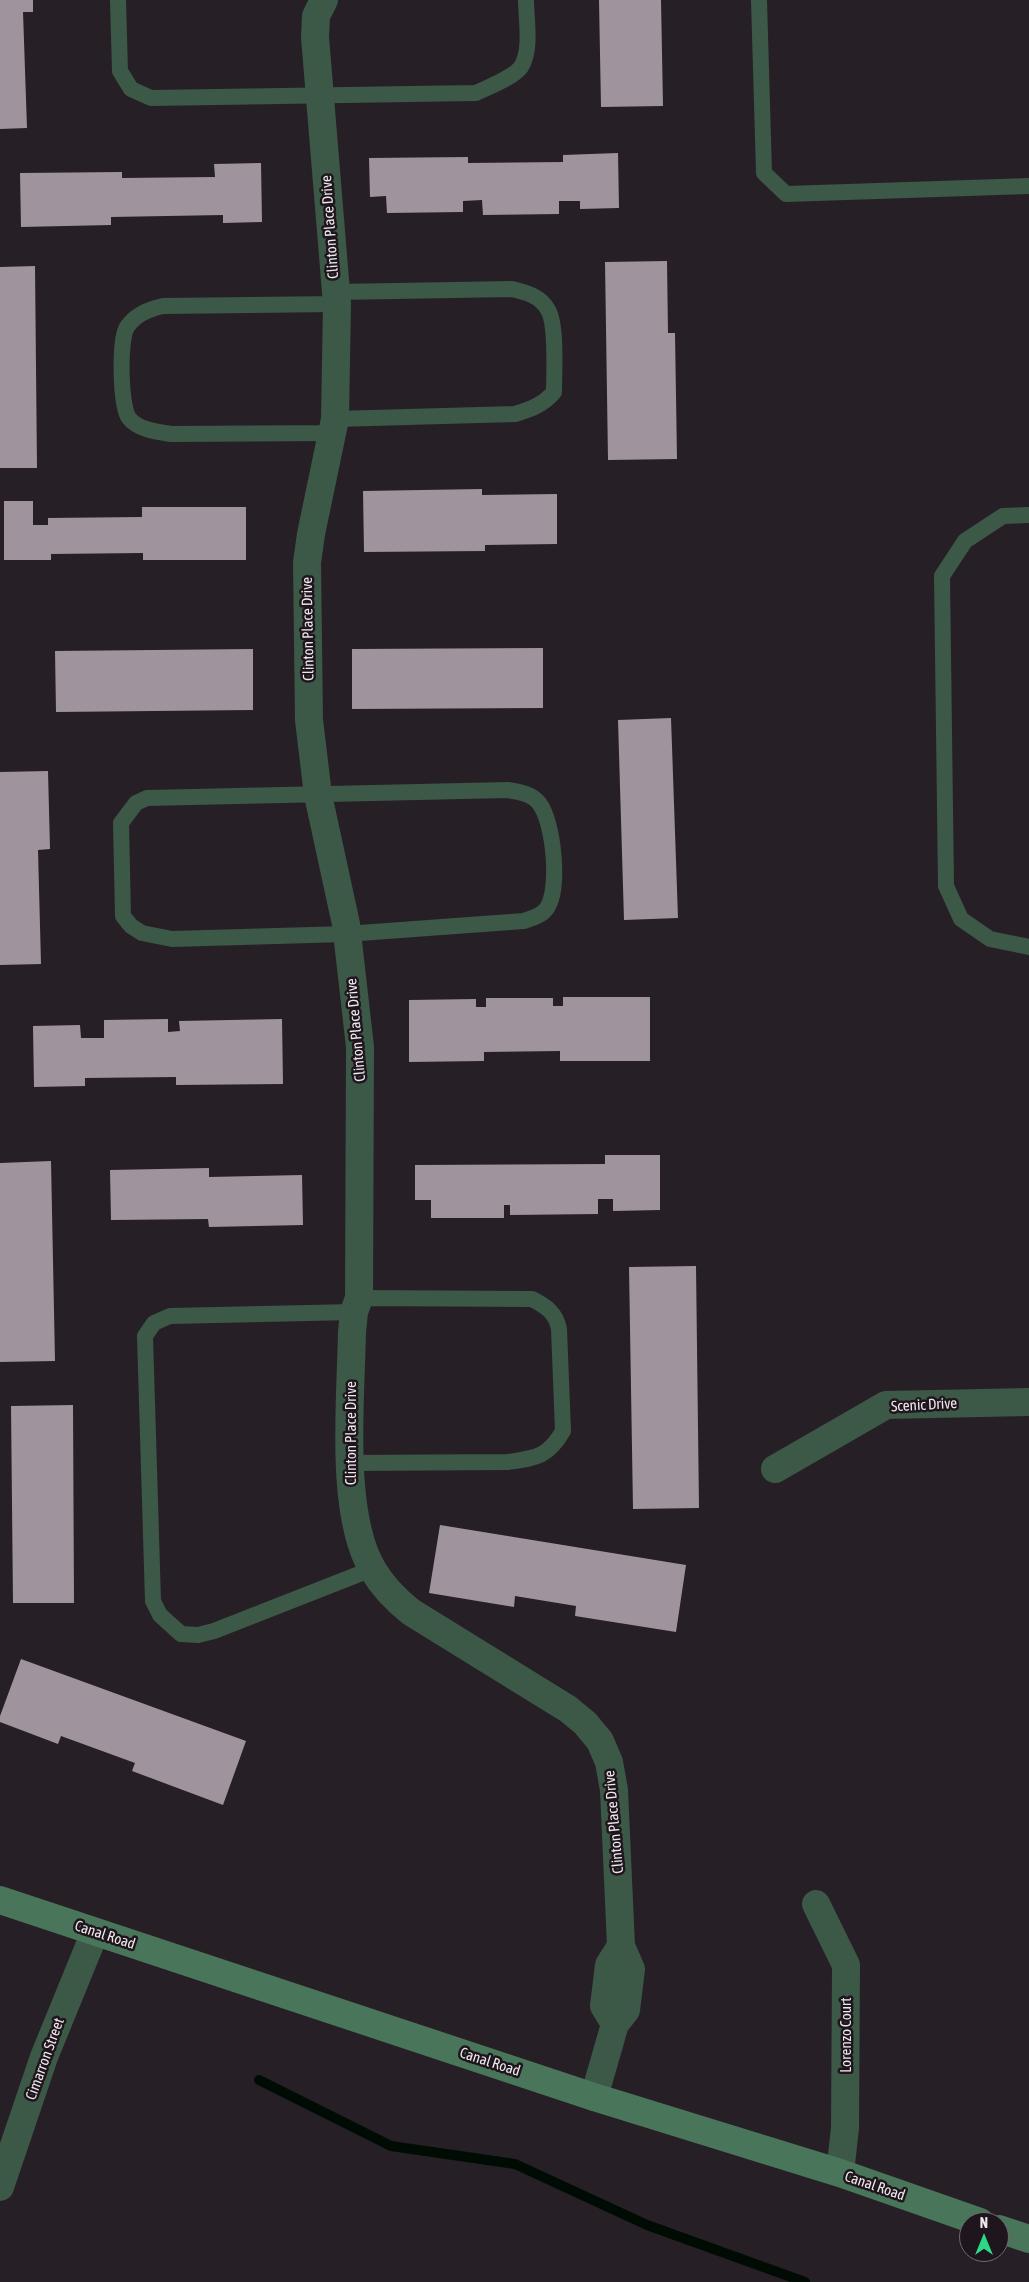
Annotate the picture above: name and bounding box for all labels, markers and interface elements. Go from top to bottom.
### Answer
street label: Clinton Place Drive [317,175,343,279]
street label: Clinton Place Drive [298,577,318,681]
street label: Clinton Place Drive [343,977,369,1083]
street label: Clinton Place Drive [342,1381,360,1485]
street label: Scenic Drive [891,1394,957,1416]
street label: Clinton Place Drive [601,1769,627,1875]
street label: Canal Road [72,1917,138,1953]
street label: Lorenzo Court [837,1997,855,2073]
street label: Cimarron Street [22,2015,68,2103]
street label: Canal Road [457,2044,523,2080]
street label: Canal Road [842,2167,908,2205]
north arrow [959,2212,1009,2262]
text: N [980,2215,988,2231]

